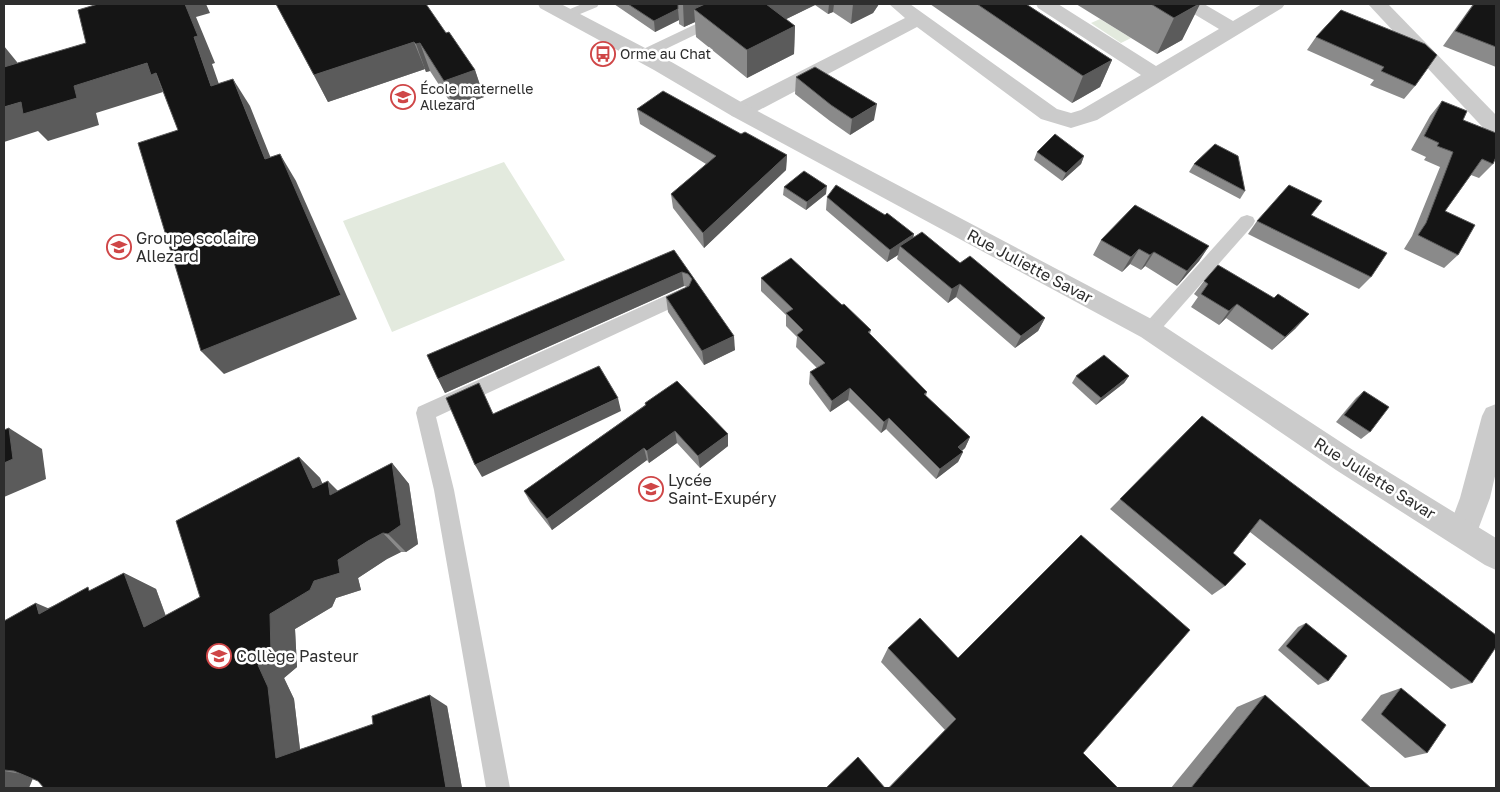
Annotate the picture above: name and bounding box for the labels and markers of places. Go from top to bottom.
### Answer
bus stop icon: Orme au Chat [590,41,616,67]
place label: Orme au Chat [620,45,711,62]
place label: École maternelle Allezard [420,80,533,113]
school or university icon: École maternelle Allezard [390,84,416,110]
place label: Groupe scolaire Allezard [136,228,256,266]
school or university icon: Groupe scolaire Allezard [106,234,132,260]
place label: Lycée Saint-Exupéry [668,470,776,508]
school or university icon: Lycée Saint-Exupéry [638,476,664,502]
school or university icon: Collège Pasteur [206,643,232,669]
place label: Collège Pasteur [236,646,358,666]

